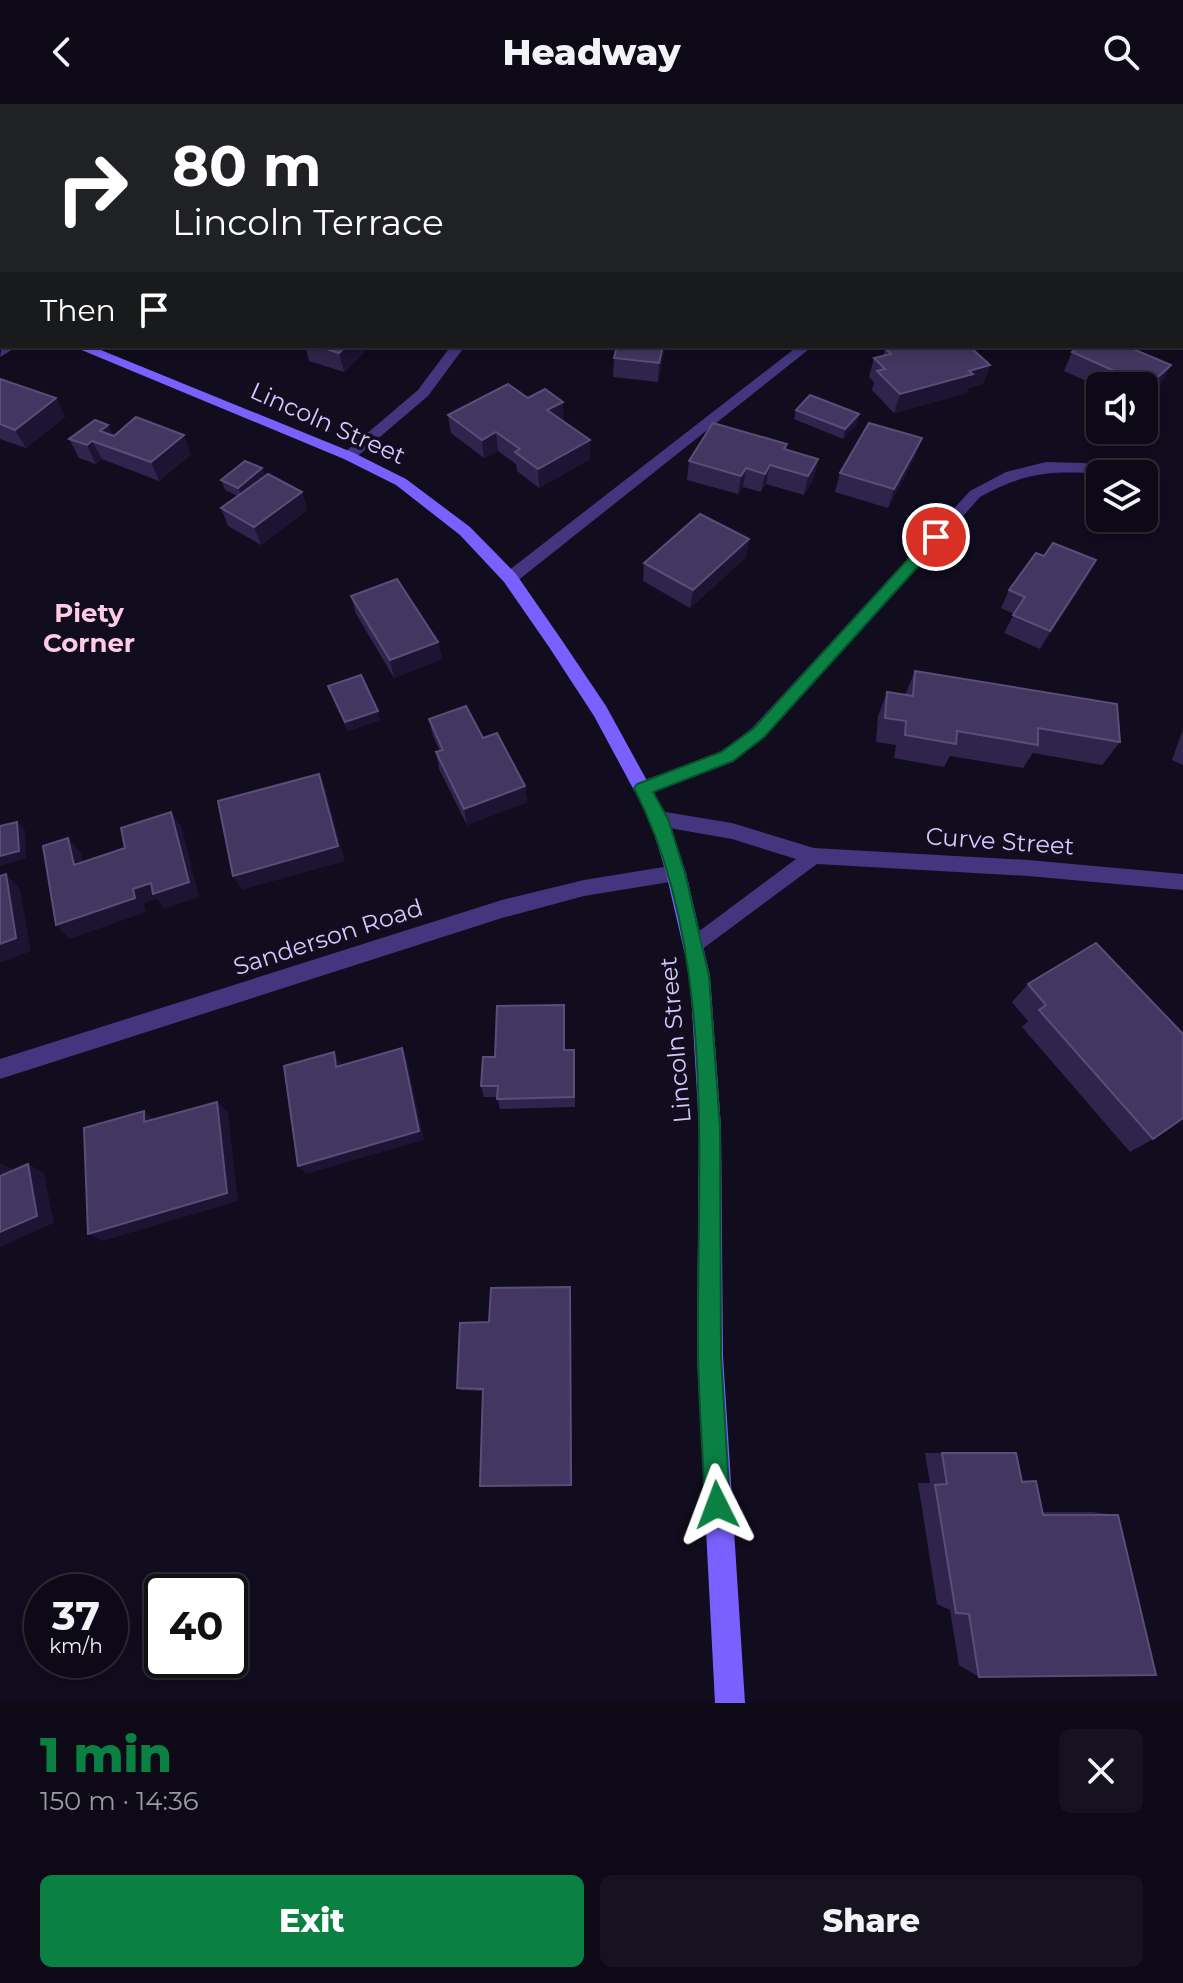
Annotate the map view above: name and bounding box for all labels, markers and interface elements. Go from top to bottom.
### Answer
icon: back [40,30,84,74]
text: Headway [503,30,681,74]
icon: search [1099,30,1143,74]
text: 80 m [172,132,322,200]
icon: right [40,136,144,240]
text: Lincoln Terrace [172,200,444,244]
icon: arrive [132,288,176,332]
text: Then [40,292,116,329]
map controls [1086,372,1158,532]
button: sound [1086,372,1158,444]
street label: Lincoln Street [246,376,410,470]
button: layers [1086,460,1158,532]
pin [902,503,970,571]
icon: arrive [914,515,958,559]
district label: Piety Corner [43,597,135,659]
street label: Curve Street [925,821,1075,861]
street label: Sanderson Road [230,893,426,981]
street label: Lincoln Street [653,955,697,1124]
position arrow [675,1463,759,1547]
speed limit sign: 40 [144,1574,248,1678]
text: 37 [52,1591,100,1640]
text: km/h [49,1634,103,1658]
text: 1 min [40,1726,172,1784]
button: close [1059,1729,1143,1813]
text: 150 m · 14:36 [40,1785,199,1817]
button: Exit [40,1875,584,1967]
button: Share [600,1875,1143,1967]

